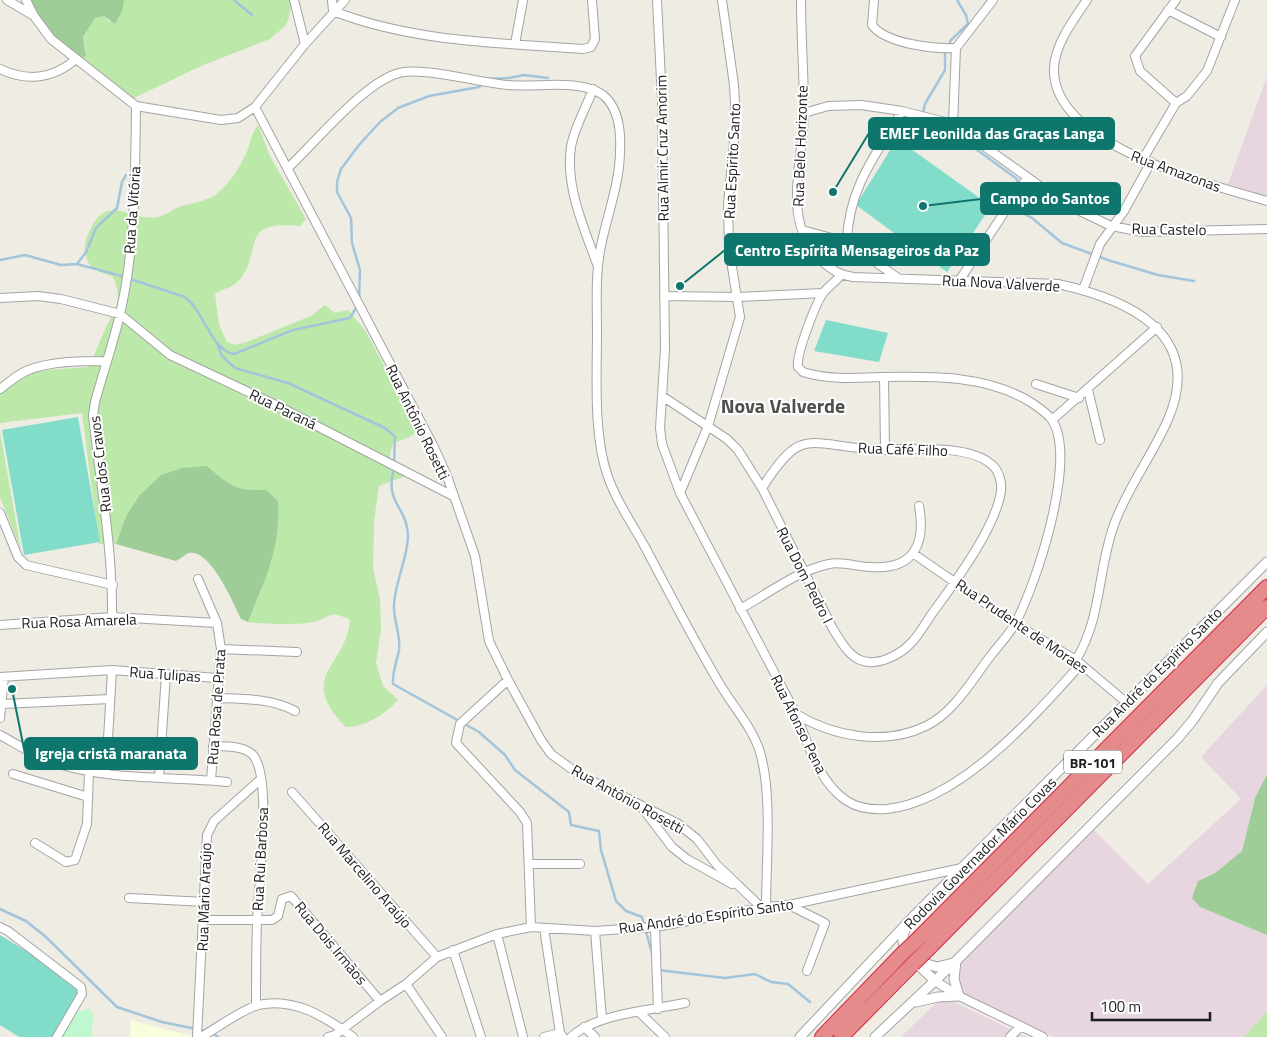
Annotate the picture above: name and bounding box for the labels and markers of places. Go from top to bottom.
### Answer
callout: EMEF Leonilda das Graças Langa [869,118,1114,149]
callout: Campo do Santos [981,183,1120,214]
callout: Centro Espírita Mensageiros da Paz [725,234,989,265]
callout: Igreja cristã maranata [25,738,197,769]

